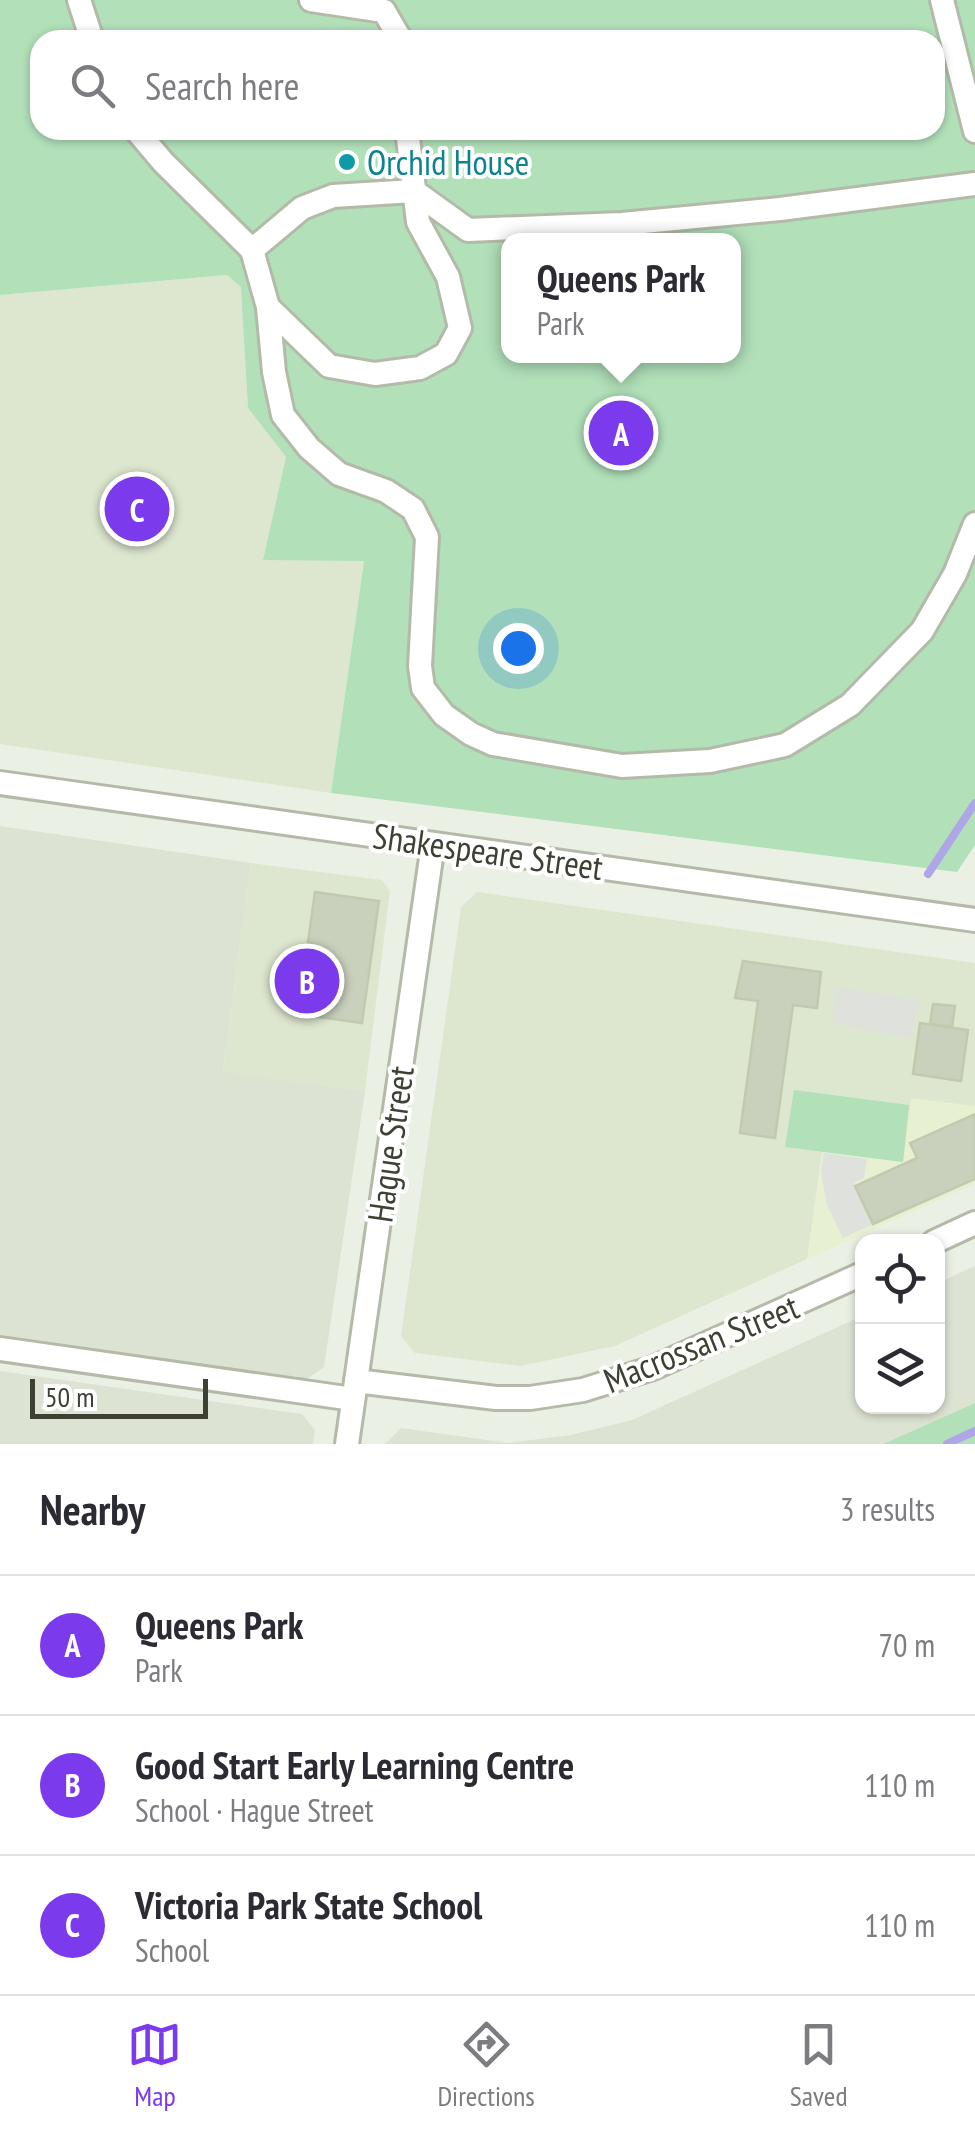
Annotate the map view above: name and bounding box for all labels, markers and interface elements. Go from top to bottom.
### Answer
search box [30,30,945,140]
icon: search [65,58,120,113]
text: Search here [145,61,299,110]
place label: Orchid House [367,139,529,185]
marker: Orchid House [336,151,358,173]
popup [501,233,741,363]
text: Queens Park [537,253,705,302]
text: Park [537,302,584,344]
pin: A [588,396,654,470]
pin: C [104,472,170,546]
your location [493,623,544,674]
street label: Shakespeare Street [370,812,606,890]
pin: B [274,944,340,1018]
street label: Hague Street [356,1063,424,1225]
map controls [855,1234,945,1414]
button: locate [855,1234,945,1324]
street label: Macrossan Street [597,1283,806,1403]
button: layers [855,1324,945,1414]
scale bar [30,1374,208,1418]
text: 50 m [45,1378,94,1415]
text: Nearby [40,1482,145,1537]
text: 3 results [840,1488,935,1530]
text: Queens Park [135,1600,303,1649]
text: A [64,1624,81,1666]
text: 70 m [879,1624,935,1666]
text: Park [135,1649,183,1691]
text: Good Start Early Learning Centre [135,1740,574,1789]
text: B [65,1764,80,1806]
text: 110 m [864,1764,935,1806]
text: School · Hague Street [135,1789,374,1831]
text: Victoria Park State School [135,1880,482,1929]
text: C [65,1904,80,1946]
text: 110 m [864,1904,935,1946]
text: School [135,1929,209,1971]
tab: Map [127,2017,182,2114]
tab: Directions [437,2017,535,2114]
tab: Saved [790,2017,848,2114]

